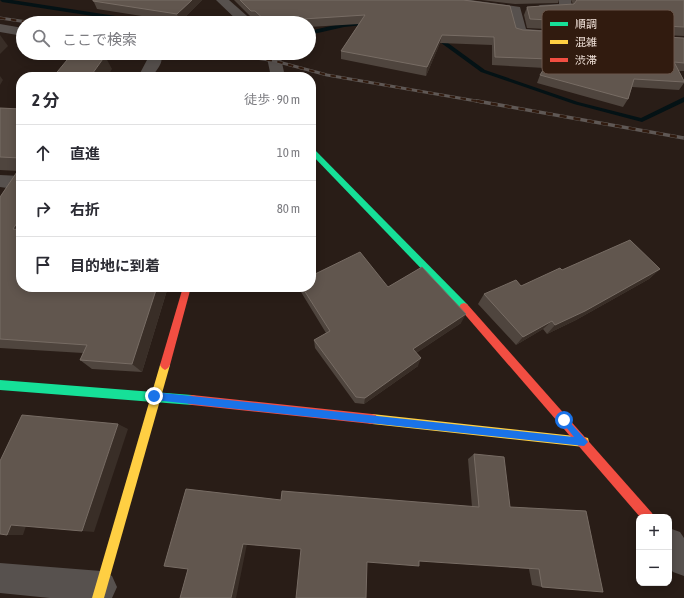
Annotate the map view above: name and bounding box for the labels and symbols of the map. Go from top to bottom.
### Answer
legend [542,10,674,74]
text: 順調 [575,18,597,30]
text: 混雑 [575,36,597,48]
text: 渋滞 [575,54,597,66]
route end [145,387,163,405]
route start [555,411,573,429]

